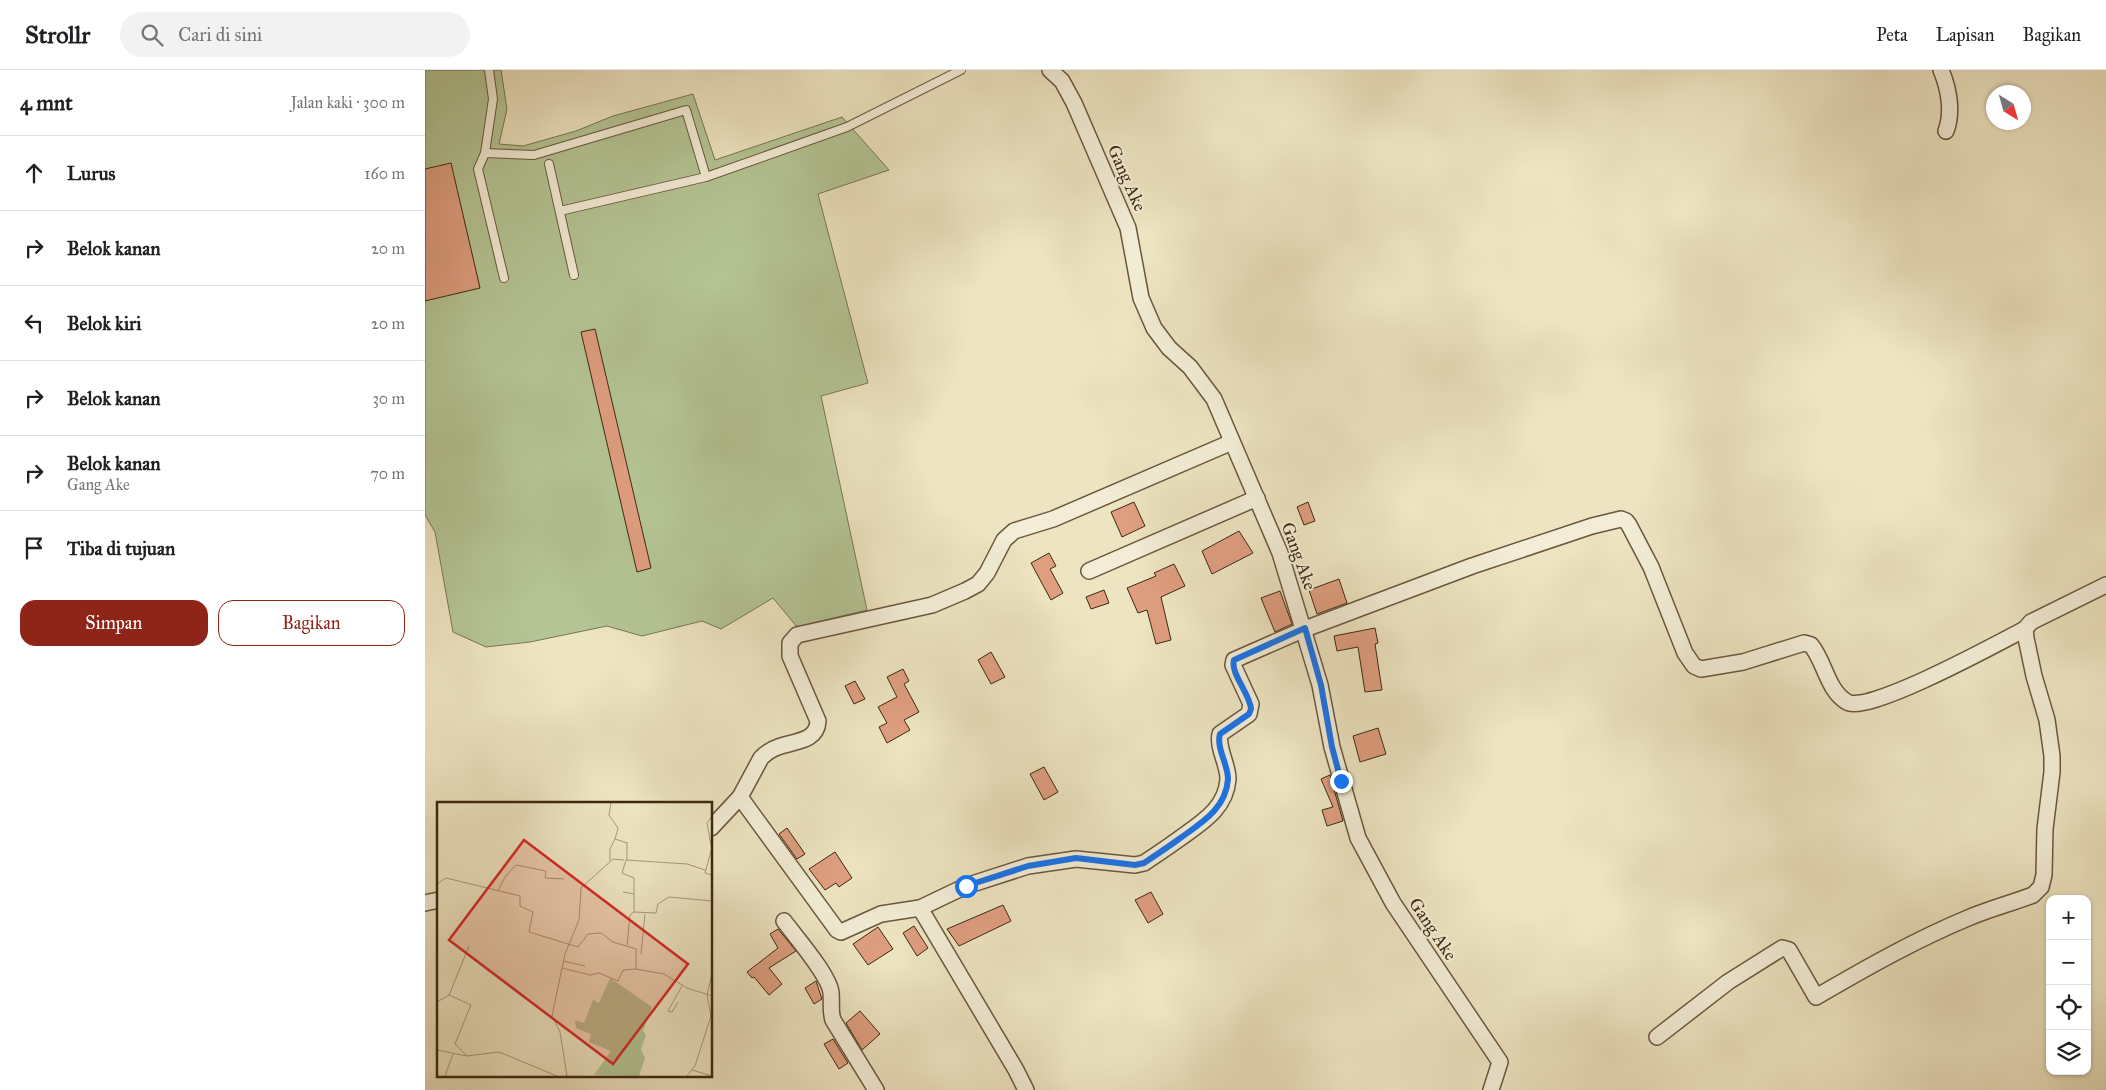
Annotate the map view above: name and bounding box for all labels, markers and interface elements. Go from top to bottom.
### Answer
search box [120,12,470,57]
text: Strollr [25,20,90,50]
icon: search [138,21,166,49]
text: Cari di sini [178,23,262,46]
text: Peta [1876,24,1908,46]
text: Lapisan [1936,24,1994,46]
text: Bagikan [2022,24,2081,46]
north arrow [1986,85,2031,130]
text: 4 mnt [20,90,73,116]
text: Jalan kaki · 300 m [291,93,405,112]
street label: Gang Ake [1102,141,1151,215]
icon: ahead [20,159,48,187]
text: Lurus [67,162,115,185]
text: 160 m [364,164,405,183]
icon: right [20,234,48,262]
text: Belok kanan [67,237,161,260]
text: 20 m [371,239,405,258]
icon: left [20,309,48,337]
text: Belok kiri [67,312,141,335]
text: 20 m [371,314,405,333]
icon: right [20,384,48,412]
text: Belok kanan [67,387,161,410]
text: 30 m [372,389,405,408]
text: Belok kanan [67,452,161,475]
icon: right [20,459,48,487]
text: 70 m [370,464,405,483]
text: Gang Ake [67,475,130,494]
street label: Gang Ake [1276,519,1321,593]
icon: arrive [20,534,48,562]
text: Tiba di tujuan [67,537,175,560]
button: Simpan [20,600,208,646]
button: Bagikan [218,600,405,646]
route end [1330,770,1353,793]
inset map [437,802,713,1078]
route start [955,875,978,898]
street label: Gang Ake [1403,894,1462,965]
map controls [2046,895,2091,1075]
button: + [2046,895,2091,940]
button: − [2046,940,2091,985]
button: locate [2046,985,2091,1030]
button: layers [2046,1030,2091,1075]

